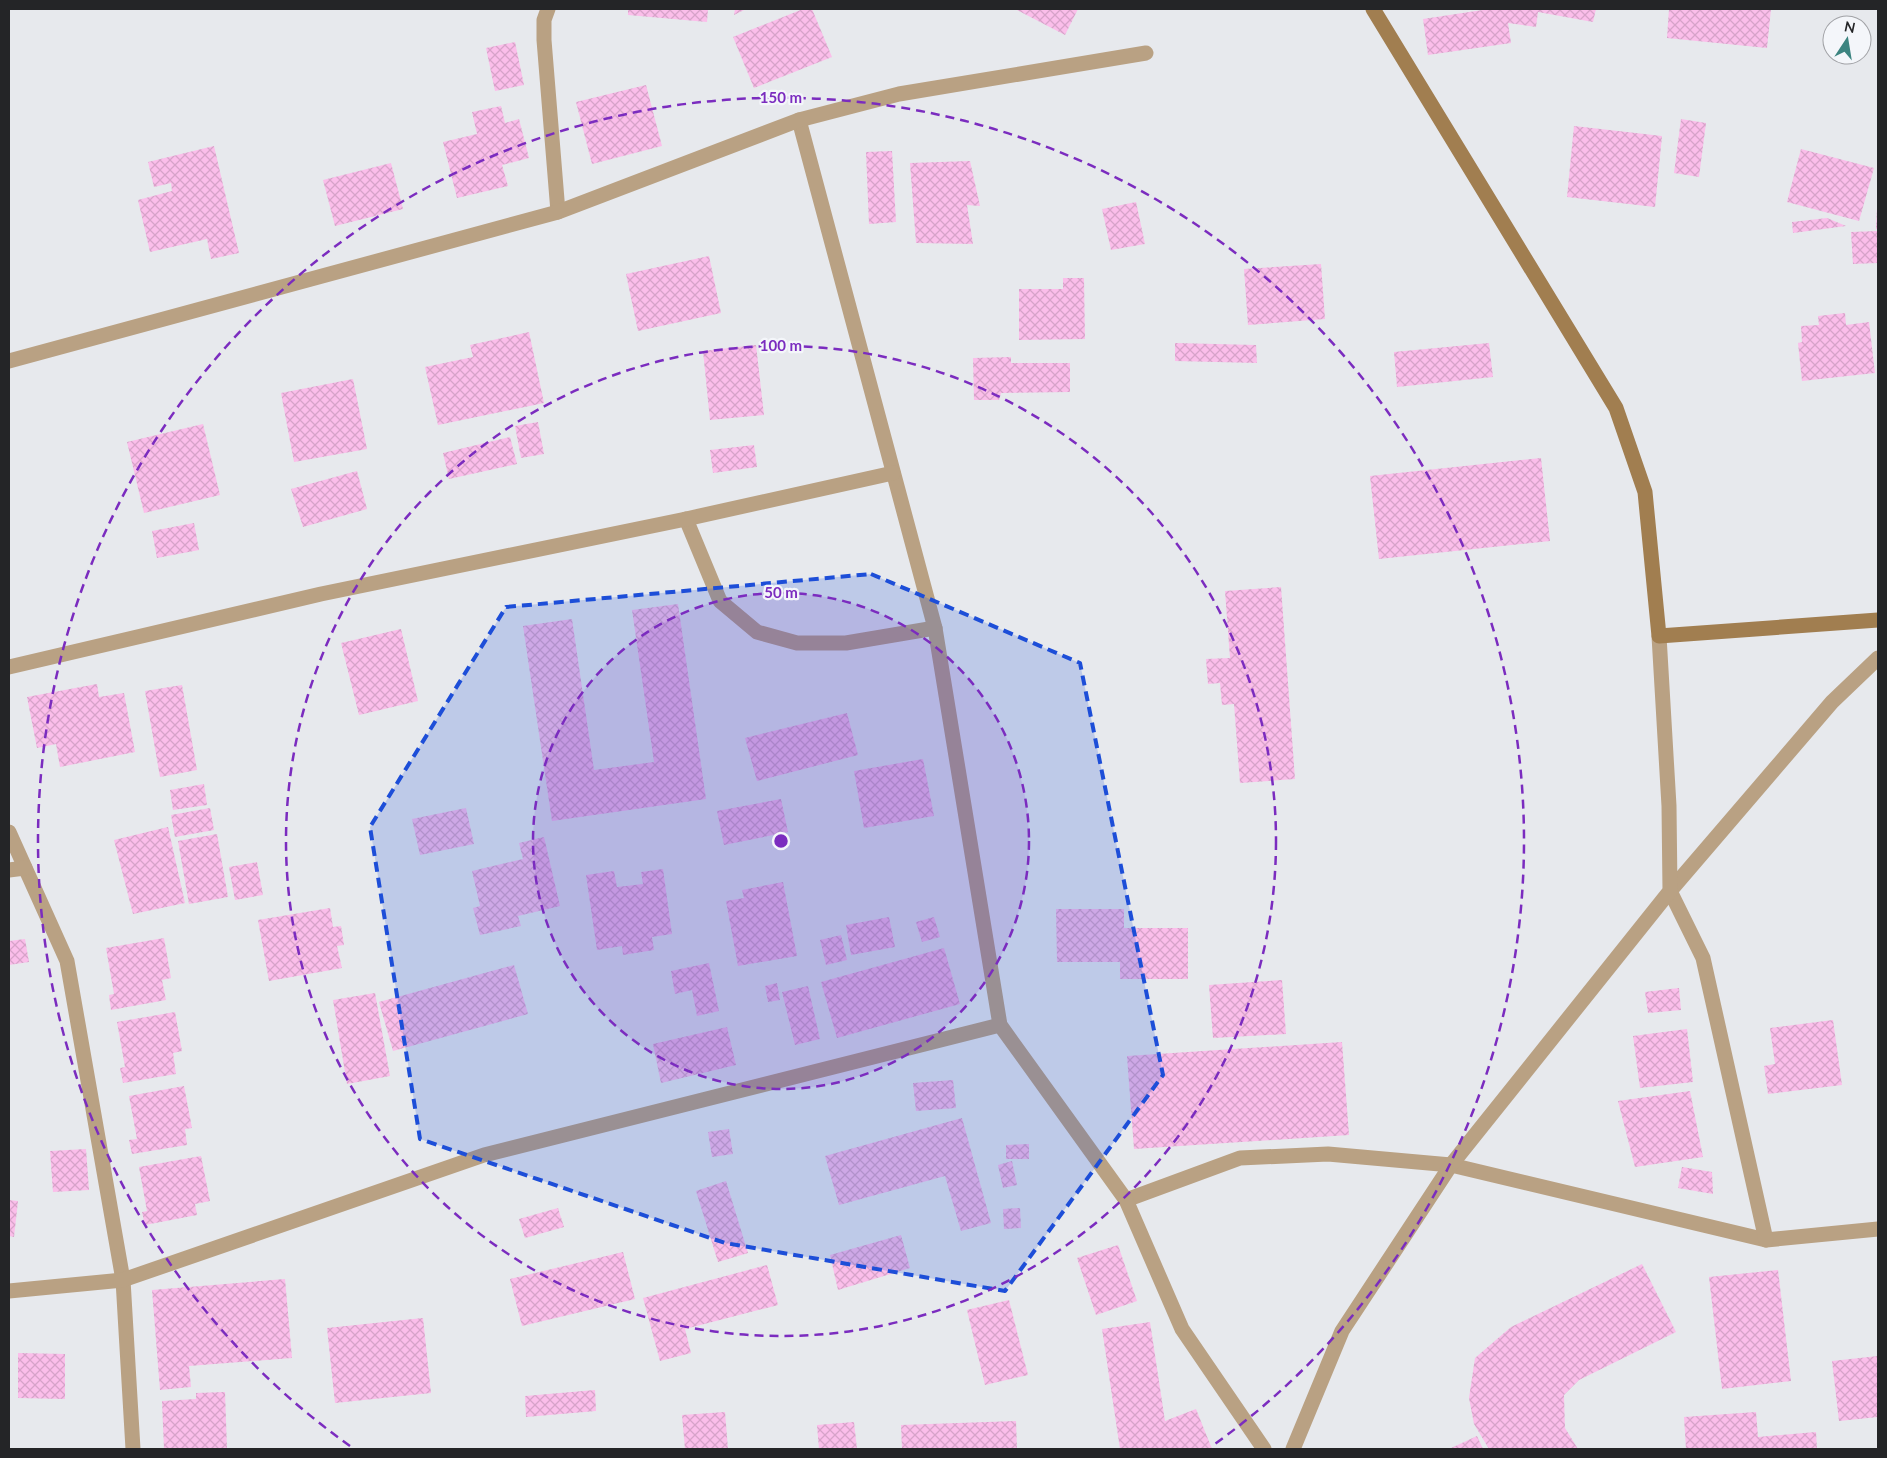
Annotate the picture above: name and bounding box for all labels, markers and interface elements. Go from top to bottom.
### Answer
north arrow [1822,15,1872,65]
text: N [1843,17,1857,36]
text: 150 m [760,88,802,106]
text: 100 m [760,336,802,354]
text: 50 m [764,583,798,601]
centre of rings [772,832,790,850]

